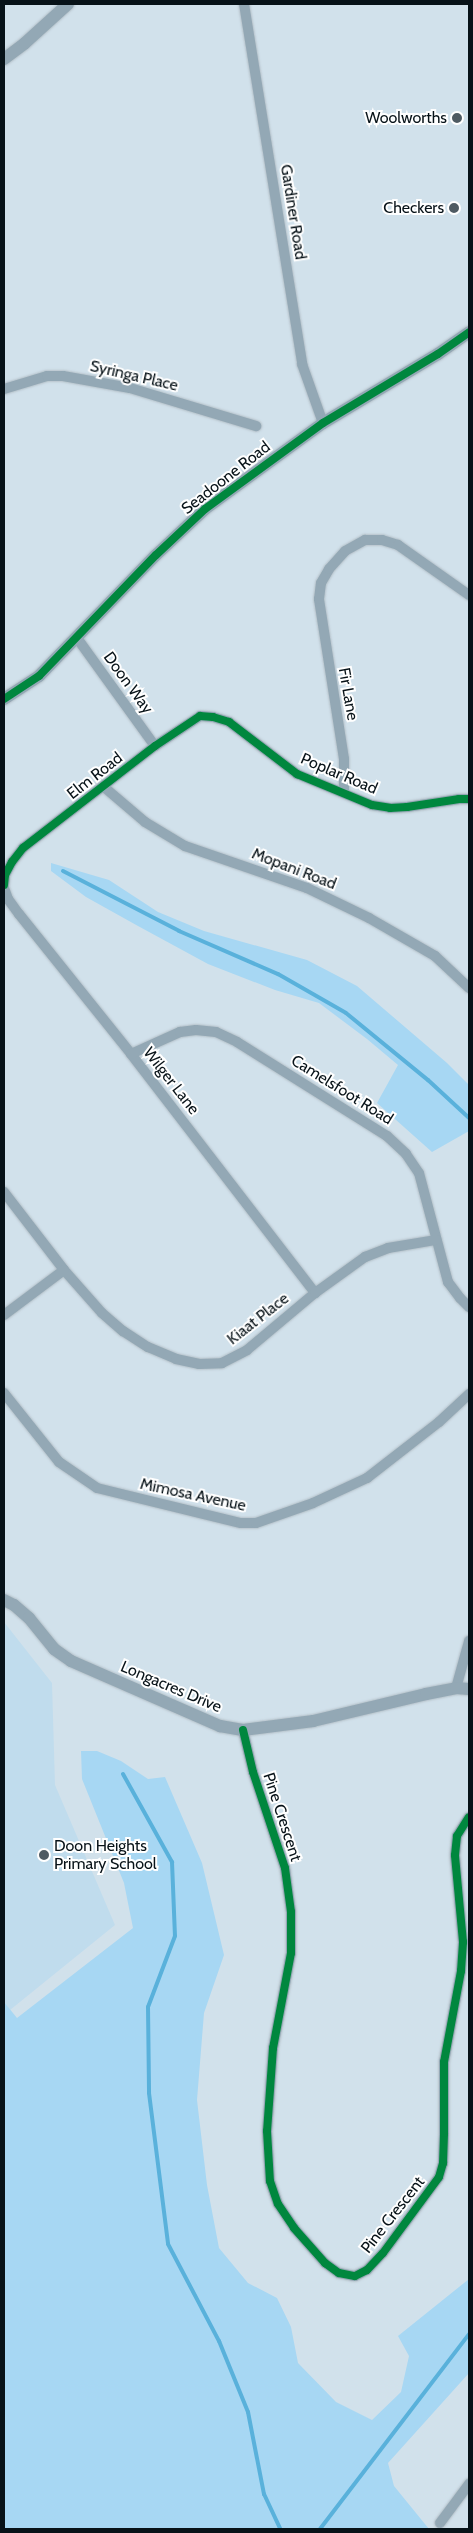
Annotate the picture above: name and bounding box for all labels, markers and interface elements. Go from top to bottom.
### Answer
place label: Woolworths [365,108,447,128]
marker: Woolworths [451,112,463,124]
street label: Gardiner Road [276,163,310,261]
place label: Checkers [383,198,444,218]
marker: Checkers [448,202,460,214]
street label: Syringa Place [88,357,180,395]
street label: Seadoone Road [178,437,274,519]
street label: Doon Way [99,648,157,718]
street label: Fir Lane [334,666,362,722]
street label: Elm Road [63,748,127,804]
street label: Poplar Road [298,749,380,799]
street label: Mopani Road [249,844,339,894]
street label: Wilger Lane [139,1044,203,1118]
street label: Camelsfoot Road [288,1051,396,1129]
street label: Kiaat Place [223,1289,293,1349]
street label: Mimosa Avenue [138,1474,248,1516]
street label: Longacres Drive [118,1657,224,1717]
street label: Pine Crescent [259,1770,305,1864]
place label: Doon Heights Primary School [54,1836,157,1874]
marker: Doon Heights Primary School [38,1849,50,1861]
street label: Pine Crescent [357,2173,429,2257]

